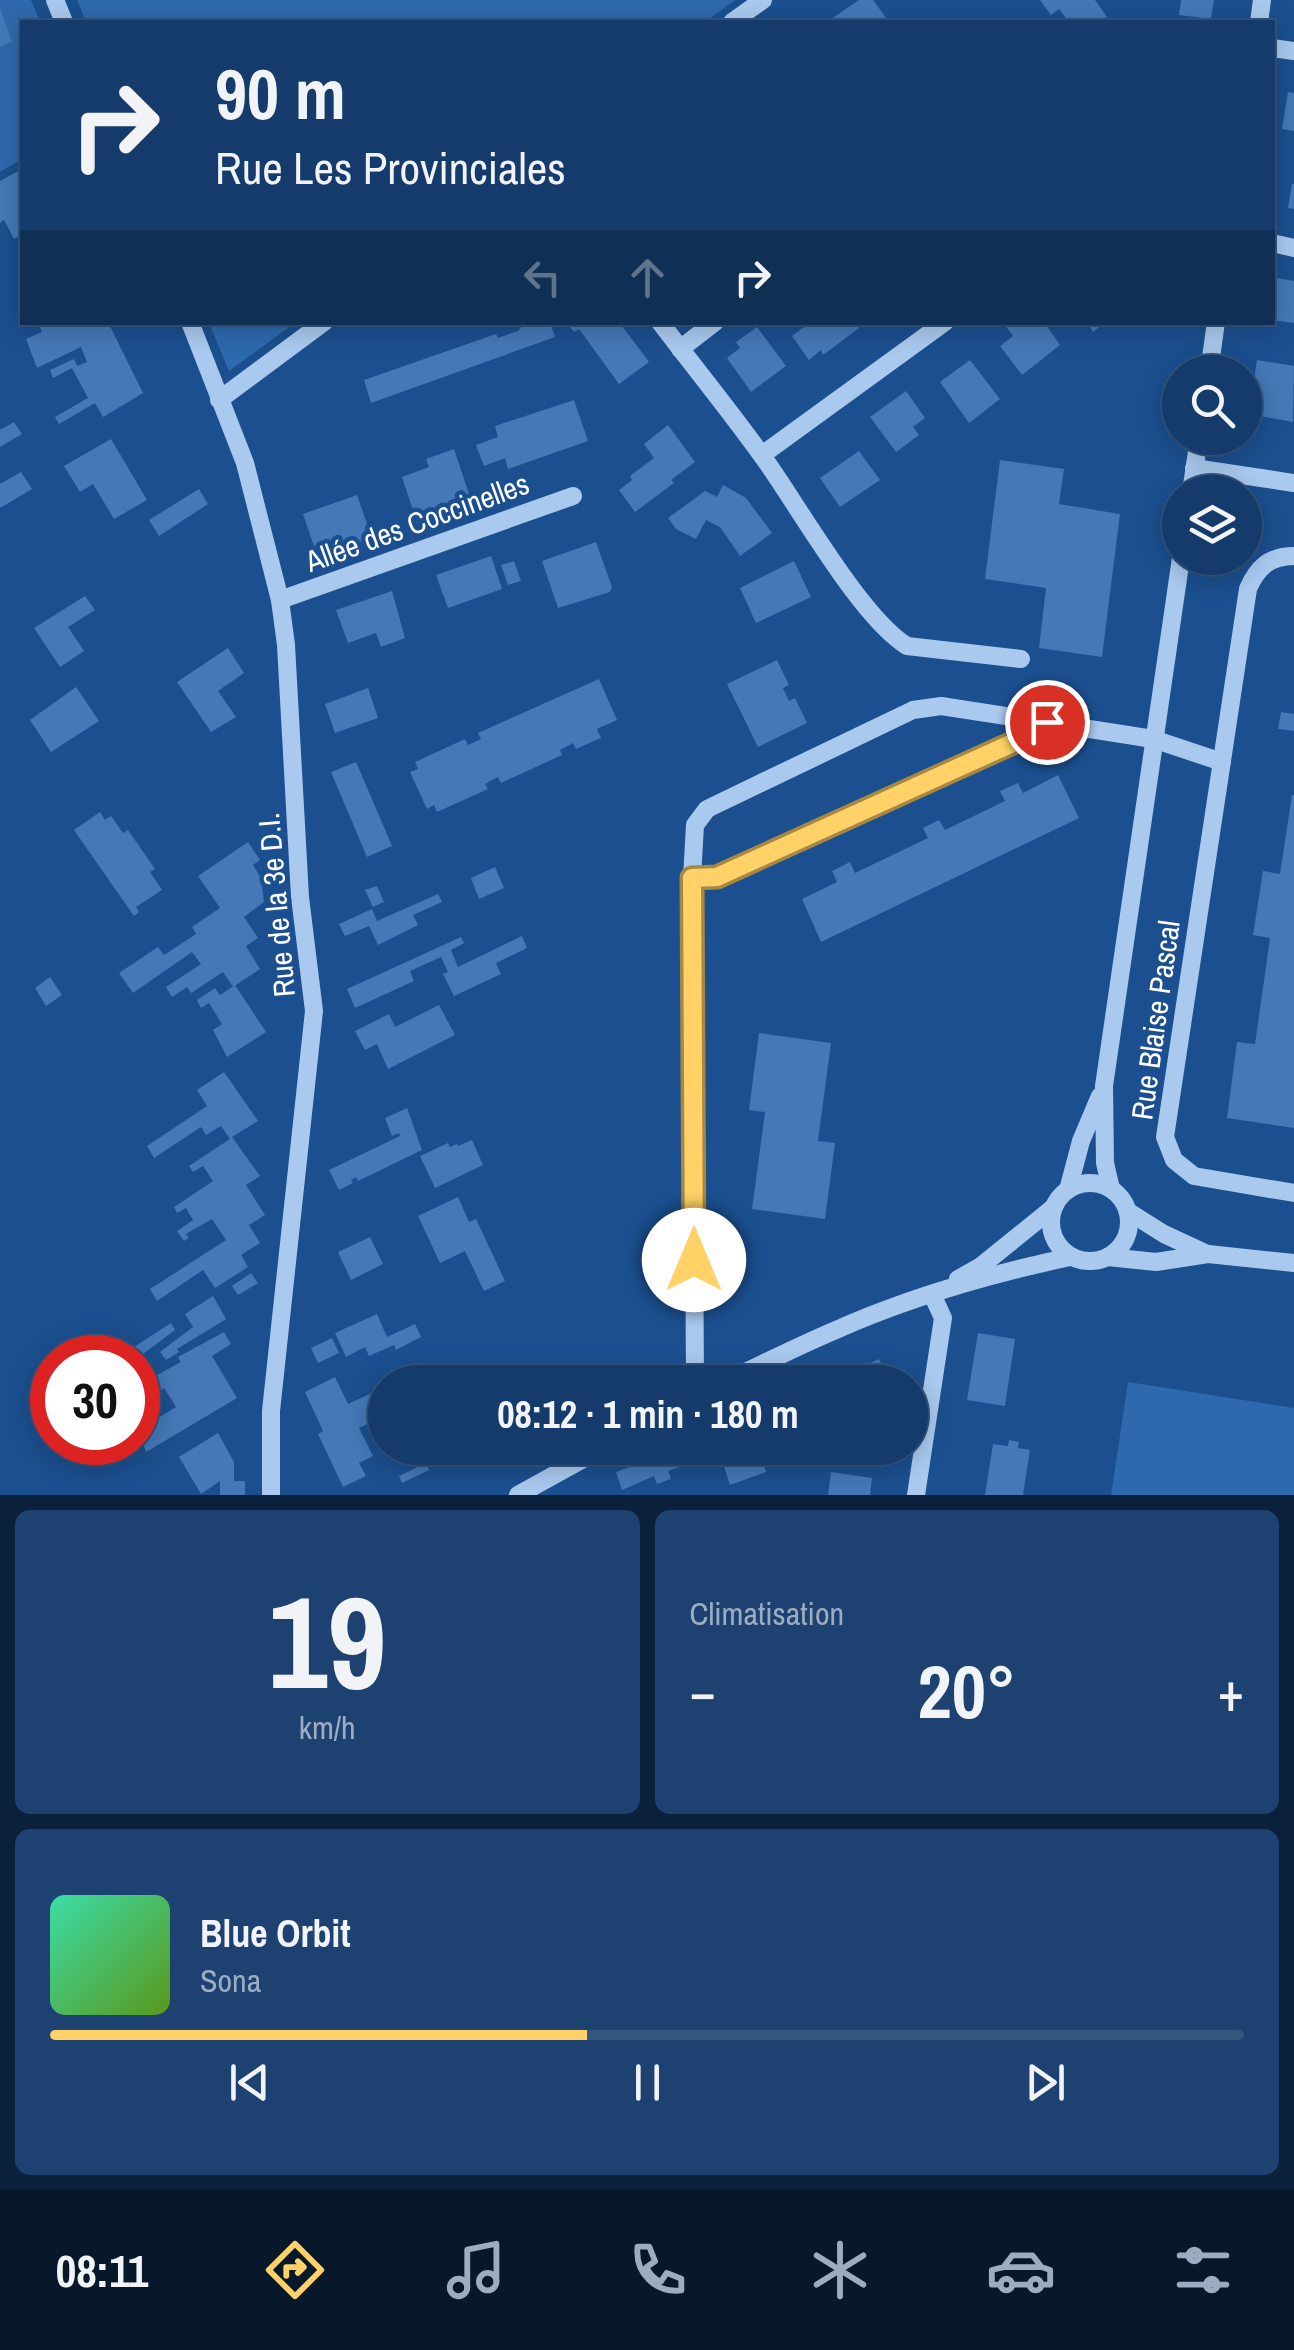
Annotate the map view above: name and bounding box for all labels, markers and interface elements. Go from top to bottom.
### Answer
text: 90 m [215,47,346,141]
icon: right [50,60,180,190]
text: Rue Les Provinciales [215,137,566,198]
icon: left [515,250,570,305]
icon: ahead [620,250,675,305]
icon: right [725,250,780,305]
map controls [1162,355,1262,575]
button: search [1162,355,1262,455]
street label: Allée des Coccinelles [299,463,534,581]
button: layers [1162,475,1262,575]
pin [1005,680,1090,765]
icon: arrive [1020,695,1075,750]
street label: Rue de la 3e D.I. [248,811,304,999]
street label: Rue Blaise Pascal [1121,918,1189,1122]
position arrow [642,1208,746,1312]
speed limit sign: 30 [30,1335,160,1465]
text: 08:12 · 1 min · 180 m [497,1389,799,1440]
text: 19 [268,1553,387,1729]
text: Climatisation [690,1592,844,1635]
text: 20° [918,1640,1016,1741]
text: − [690,1654,716,1728]
text: + [1218,1654,1244,1728]
text: km/h [299,1706,356,1749]
text: Blue Orbit [200,1908,351,1959]
text: Sona [200,1959,261,2002]
icon: previous [222,2055,277,2110]
icon: pause [620,2055,675,2110]
icon: next [1018,2055,1073,2110]
icon: directions [260,2235,330,2305]
icon: music [441,2235,511,2305]
icon: phone [623,2235,693,2305]
icon: climate [805,2235,875,2305]
icon: car [986,2235,1056,2305]
icon: filters [1168,2235,1238,2305]
text: 08:11 [56,2240,148,2301]

